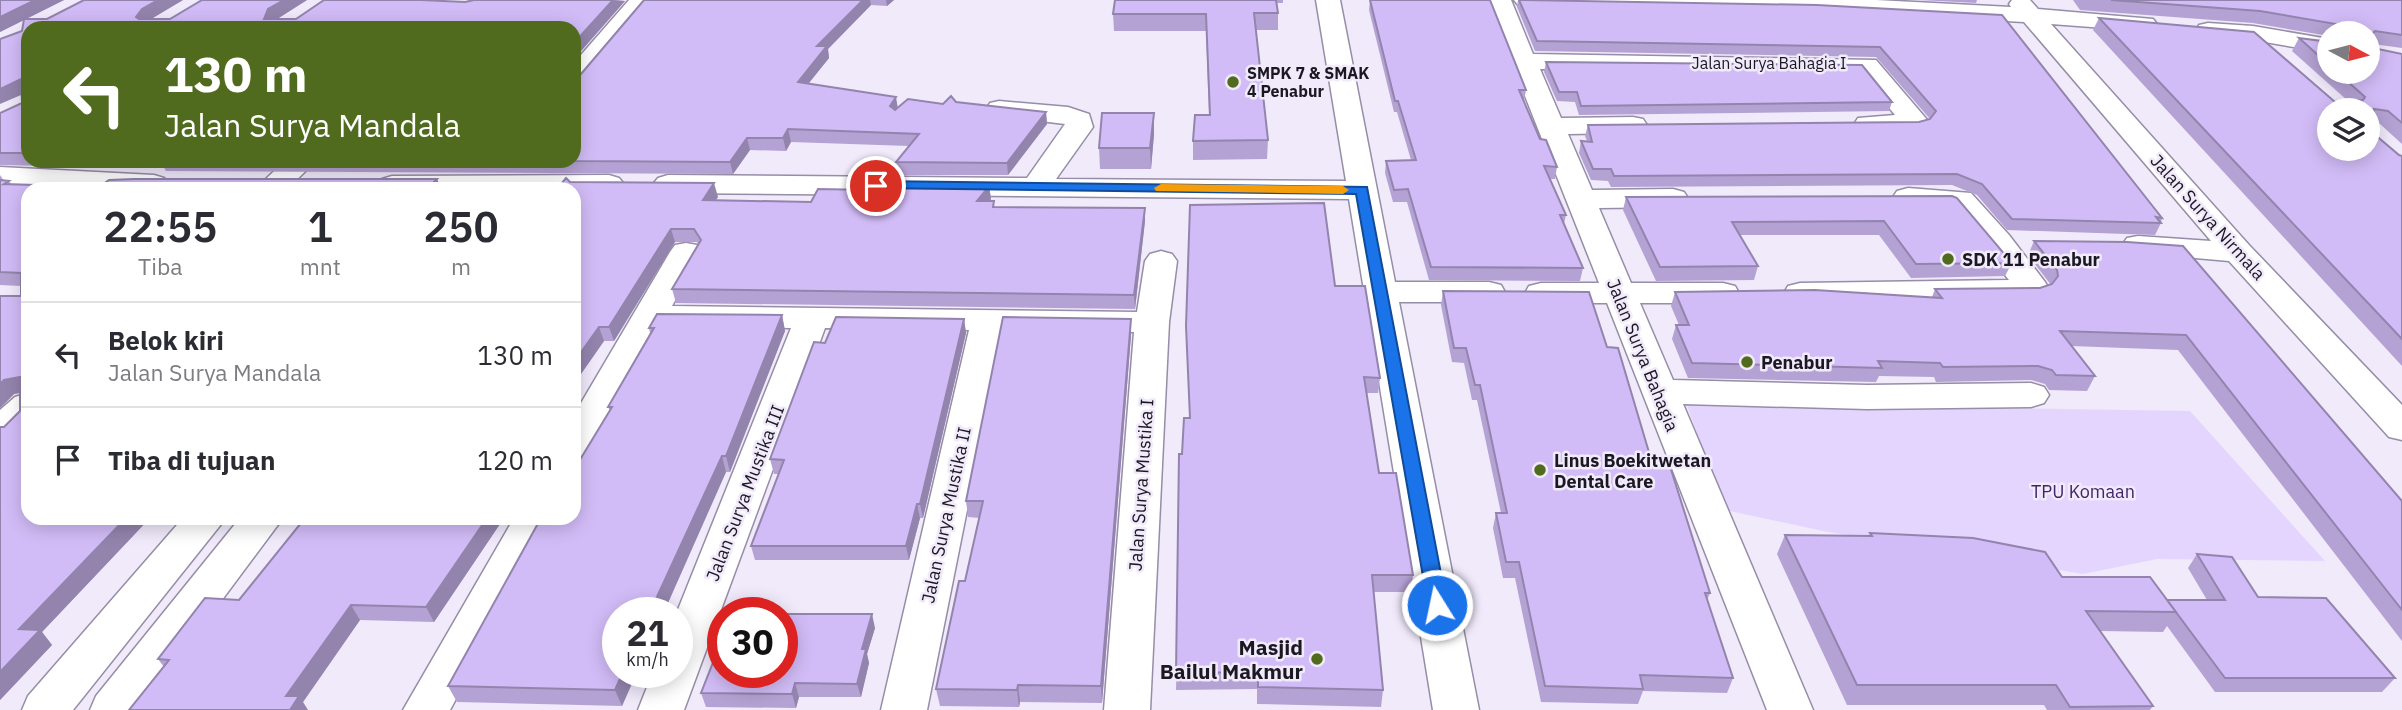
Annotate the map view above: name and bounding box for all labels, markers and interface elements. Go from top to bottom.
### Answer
north arrow [2317,21,2380,84]
map controls [2317,21,2380,161]
text: 130 m [164,42,308,105]
icon: left [49,49,140,140]
street label: Jalan Surya Bahagia I [1692,53,1846,73]
place label: SMPK 7 & SMAK 4 Penabur [1247,63,1369,101]
marker: SMPK 7 & SMAK 4 Penabur [1225,74,1241,90]
button: layers [2317,98,2380,161]
text: Jalan Surya Mandala [164,104,461,146]
street label: Jalan Surya Nirmala [2145,149,2271,285]
pin [846,156,906,216]
icon: arrive [857,167,895,205]
text: 22:55 [103,199,217,254]
text: 1 [308,199,333,254]
text: 250 [423,199,499,254]
place label: SDK 11 Penabur [1962,248,2100,271]
text: Tiba [138,251,183,281]
text: mnt [300,251,341,281]
text: m [451,251,471,281]
marker: SDK 11 Penabur [1940,251,1956,267]
street label: Jalan Surya Bahagia [1602,275,1684,435]
text: Belok kiri [108,323,224,357]
icon: left [49,336,87,374]
text: 130 m [477,338,553,372]
place label: Penabur [1761,351,1832,374]
marker: Penabur [1739,354,1755,370]
text: Jalan Surya Mandala [108,357,321,387]
street label: Jalan Surya Mustika I [1124,398,1158,572]
street label: Jalan Surya Mustika III [701,402,789,584]
street label: Jalan Surya Mustika II [916,425,976,605]
icon: arrive [49,441,87,479]
text: Tiba di tujuan [108,443,275,477]
text: 120 m [477,443,553,477]
place label: Linus Boekitwetan Dental Care [1554,449,1711,493]
marker: Linus Boekitwetan Dental Care [1532,462,1548,478]
park label: TPU Komaan [2031,480,2135,503]
position arrow [1400,568,1474,642]
speed limit sign: 30 [707,597,798,688]
text: 21 [626,610,669,656]
place label: Masjid Bailul Makmur [1160,633,1304,685]
text: km/h [626,648,669,671]
marker: Masjid Bailul Makmur [1309,651,1325,667]

